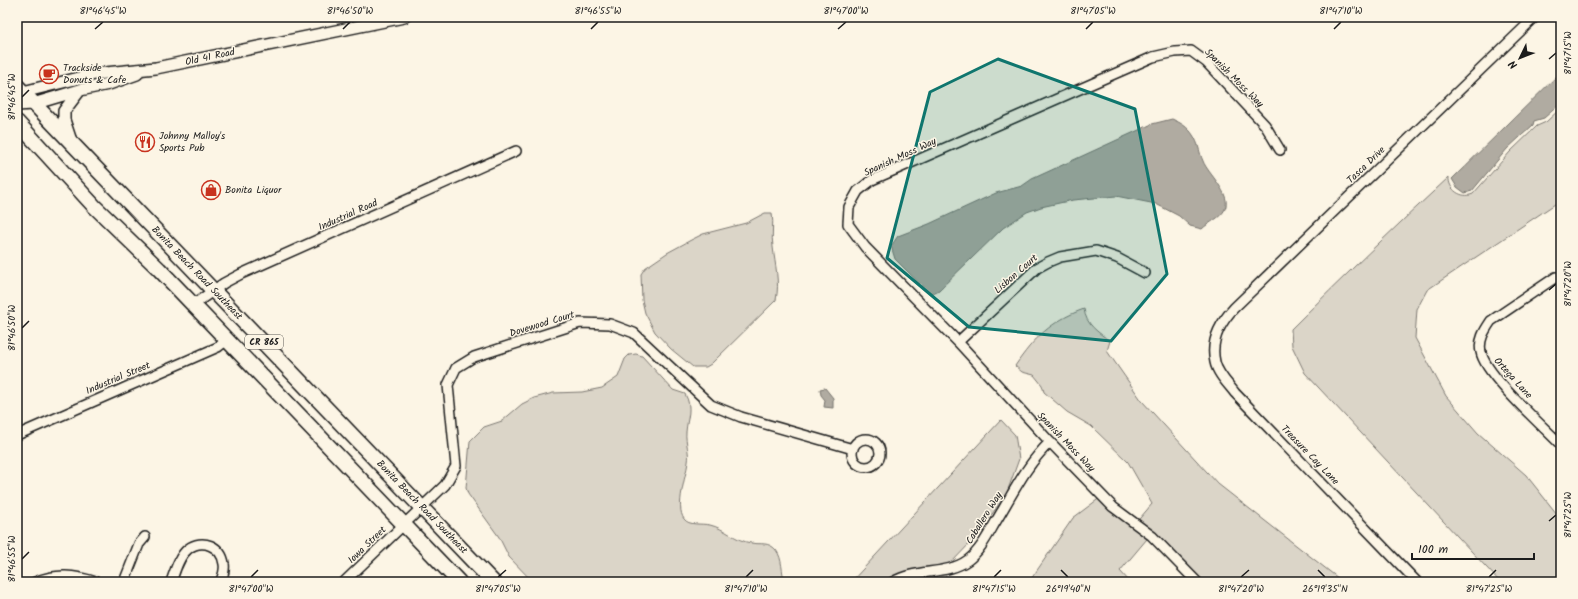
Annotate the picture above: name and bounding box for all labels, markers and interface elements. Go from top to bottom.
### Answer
text: 81°46'45"W [79,3,127,19]
text: 81°46'50"W [327,3,373,19]
text: 81°46'55"W [575,3,622,19]
text: 81°47'00"W [823,3,869,19]
text: 81°47'05"W [1070,3,1116,19]
text: 81°47'10"W [1319,3,1363,19]
text: 81°47'15"W [1560,31,1576,75]
north arrow [1500,38,1540,78]
street label: Old 41 Road [184,44,237,70]
street label: Spanish Moss Way [1201,45,1268,112]
text: N [1504,55,1522,73]
place label: Trackside Donuts & Cafe [63,60,127,88]
cafe icon: Trackside Donuts & Cafe [38,63,60,85]
text: 81°46'45"W [4,73,20,121]
place label: Johnny Malloy's Sports Pub [159,128,226,156]
restaurant icon: Johnny Malloy's Sports Pub [134,131,156,153]
street label: Spanish Moss Way [861,133,939,181]
street label: Tasca Drive [1343,142,1389,188]
shop icon: Bonita Liquor [200,179,222,201]
place label: Bonita Liquor [225,182,282,198]
street label: Industrial Road [316,194,381,235]
street label: Bonita Beach Road Southeast [148,222,247,324]
street label: Lisbon Court [990,250,1042,298]
text: 81°47'20"W [1560,261,1576,307]
text: 81°46'50"W [4,305,20,351]
street label: Dovewood Court [508,307,576,341]
road number: CR 865 [245,335,283,349]
street label: Ortega Lane [1490,354,1536,403]
street label: Industrial Street [83,357,153,399]
street label: Spanish Moss Way [1033,408,1099,476]
street label: Treasure Cay Lane [1277,421,1343,489]
street label: Bonita Beach Road Southeast [373,456,472,558]
street label: Caballero Way [962,488,1007,547]
text: 81°47'25"W [1560,492,1576,538]
street label: Iowa Street [344,522,390,568]
text: 81°46'55"W [4,535,20,582]
scale bar [1412,535,1534,561]
text: 100 m [1418,540,1449,559]
text: 81°47'00"W [228,581,274,597]
text: 81°47'05"W [475,581,521,597]
text: 81°47'10"W [724,581,768,597]
text: 81°47'15"W [972,581,1016,597]
text: 26°19'40"N [1046,581,1091,597]
text: 81°47'20"W [1218,581,1264,597]
text: 26°19'35"N [1302,581,1348,597]
text: 81°47'25"W [1466,581,1512,597]

